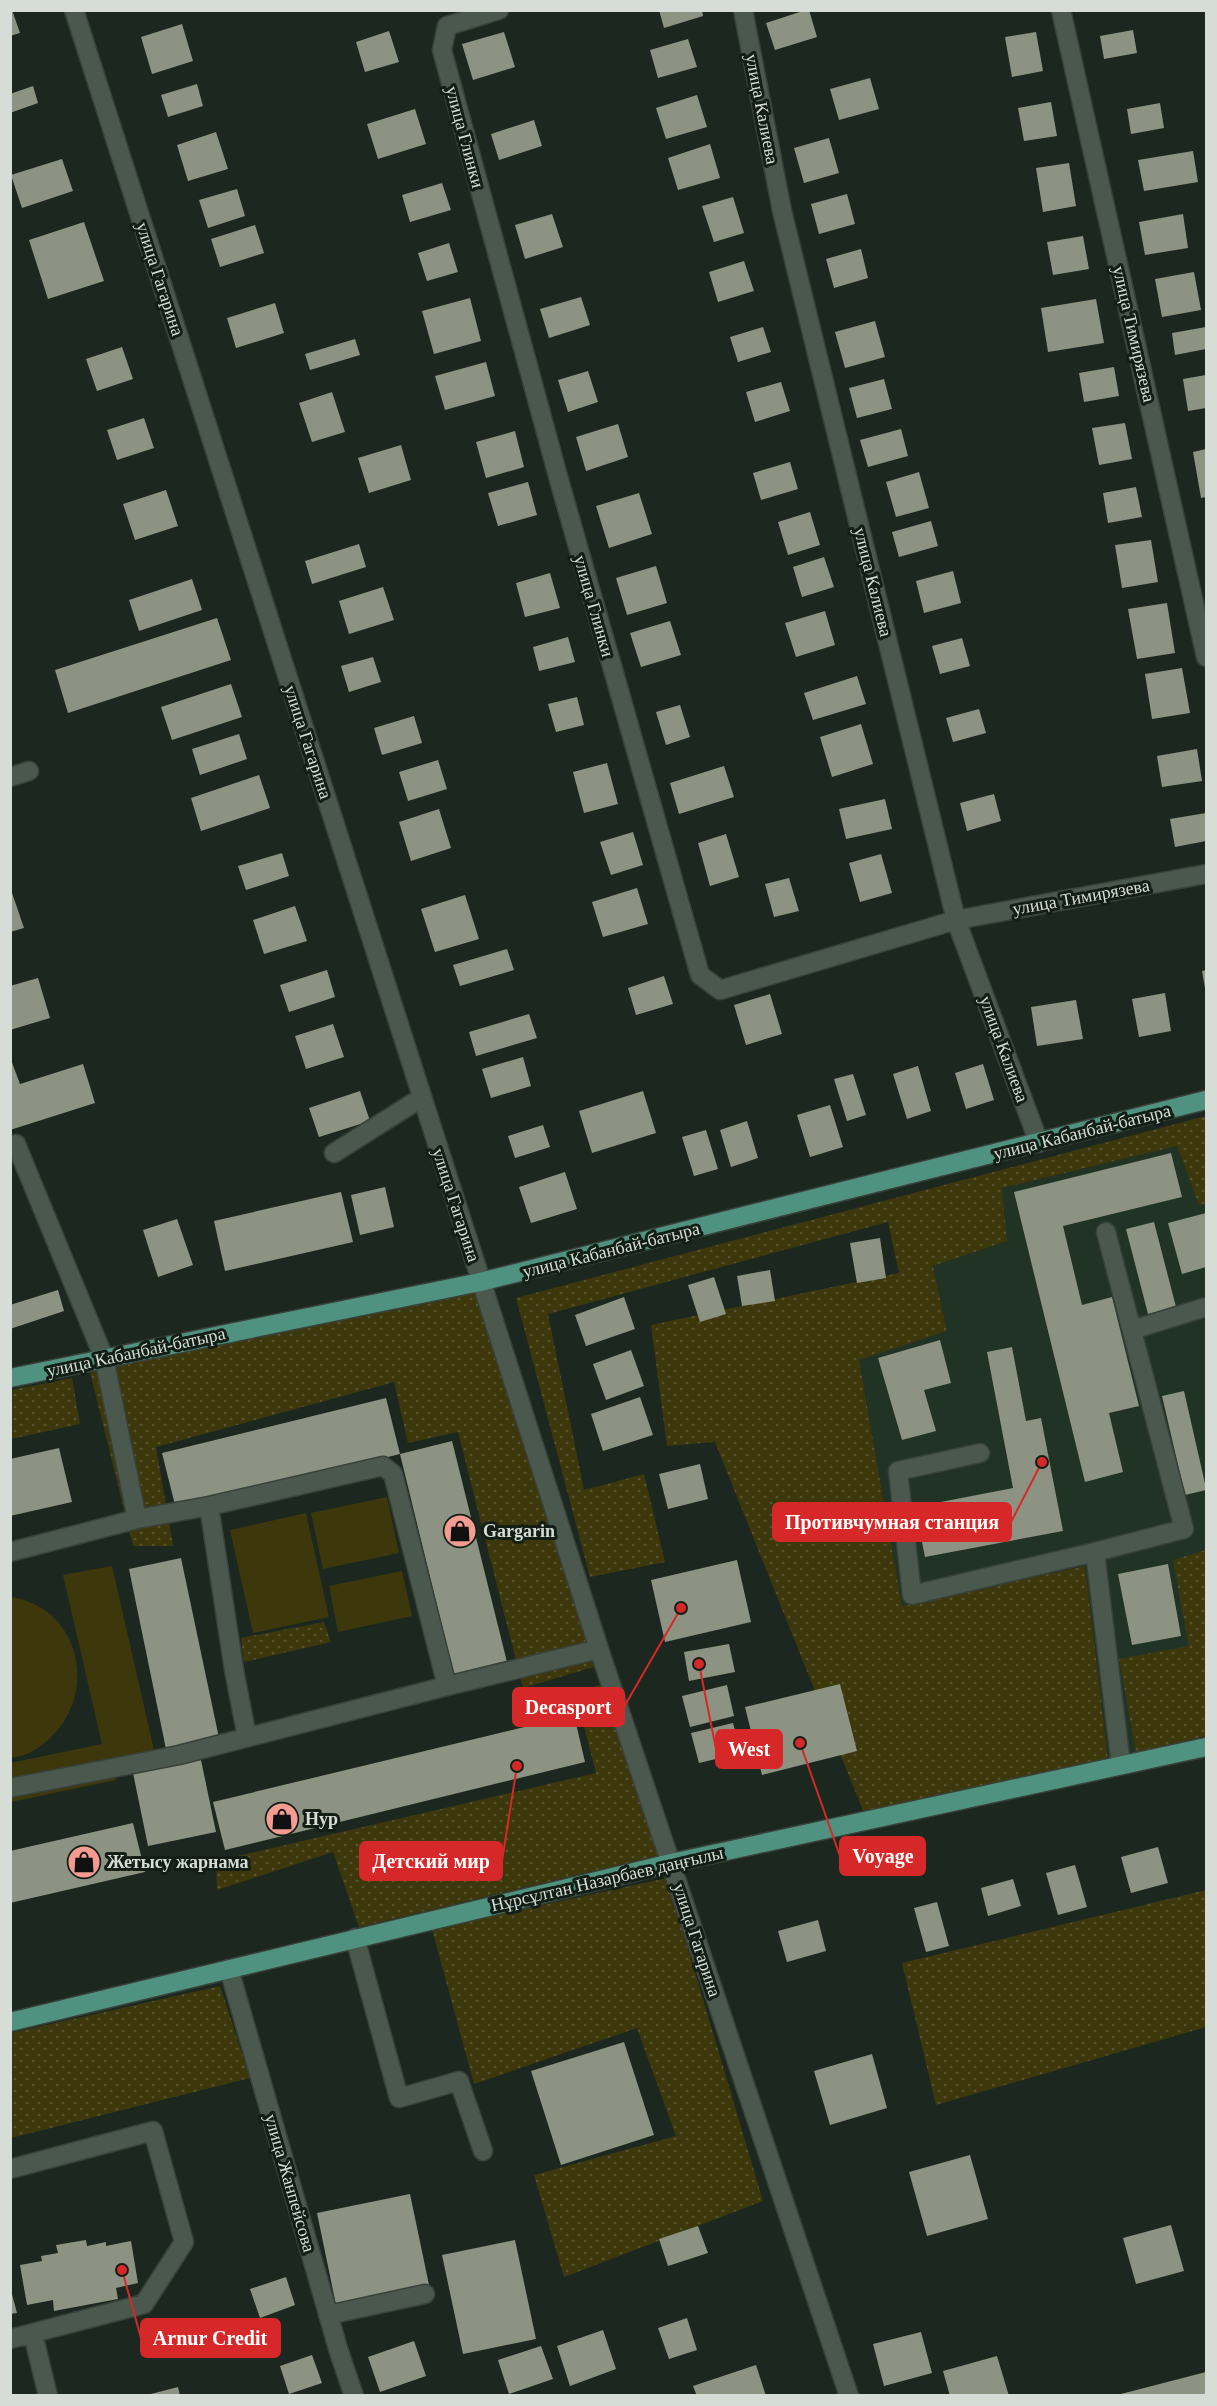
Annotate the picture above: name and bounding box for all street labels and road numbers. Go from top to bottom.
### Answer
street label: улица Калиева [742,52,782,166]
street label: улица Глинки [442,84,488,190]
street label: улица Гагарина [132,220,188,338]
street label: улица Тимирязева [1109,264,1159,404]
street label: улица Калиева [850,525,896,639]
street label: улица Глинки [570,553,618,659]
street label: улица Гагарина [280,683,336,801]
street label: улица Тимирязева [1011,875,1151,919]
street label: улица Калиева [975,993,1033,1105]
street label: улица Кабанбай-батыра [991,1100,1173,1164]
street label: улица Гагарина [428,1146,484,1264]
street label: улица Кабанбай-батыра [520,1218,702,1282]
street label: улица Кабанбай-батыра [45,1323,227,1381]
street label: Нұрсұлтан Назарбаев даңғылы [489,1843,725,1915]
street label: улица Гагарина [669,1881,725,1999]
street label: улица Жанпейсова [261,2112,319,2254]

